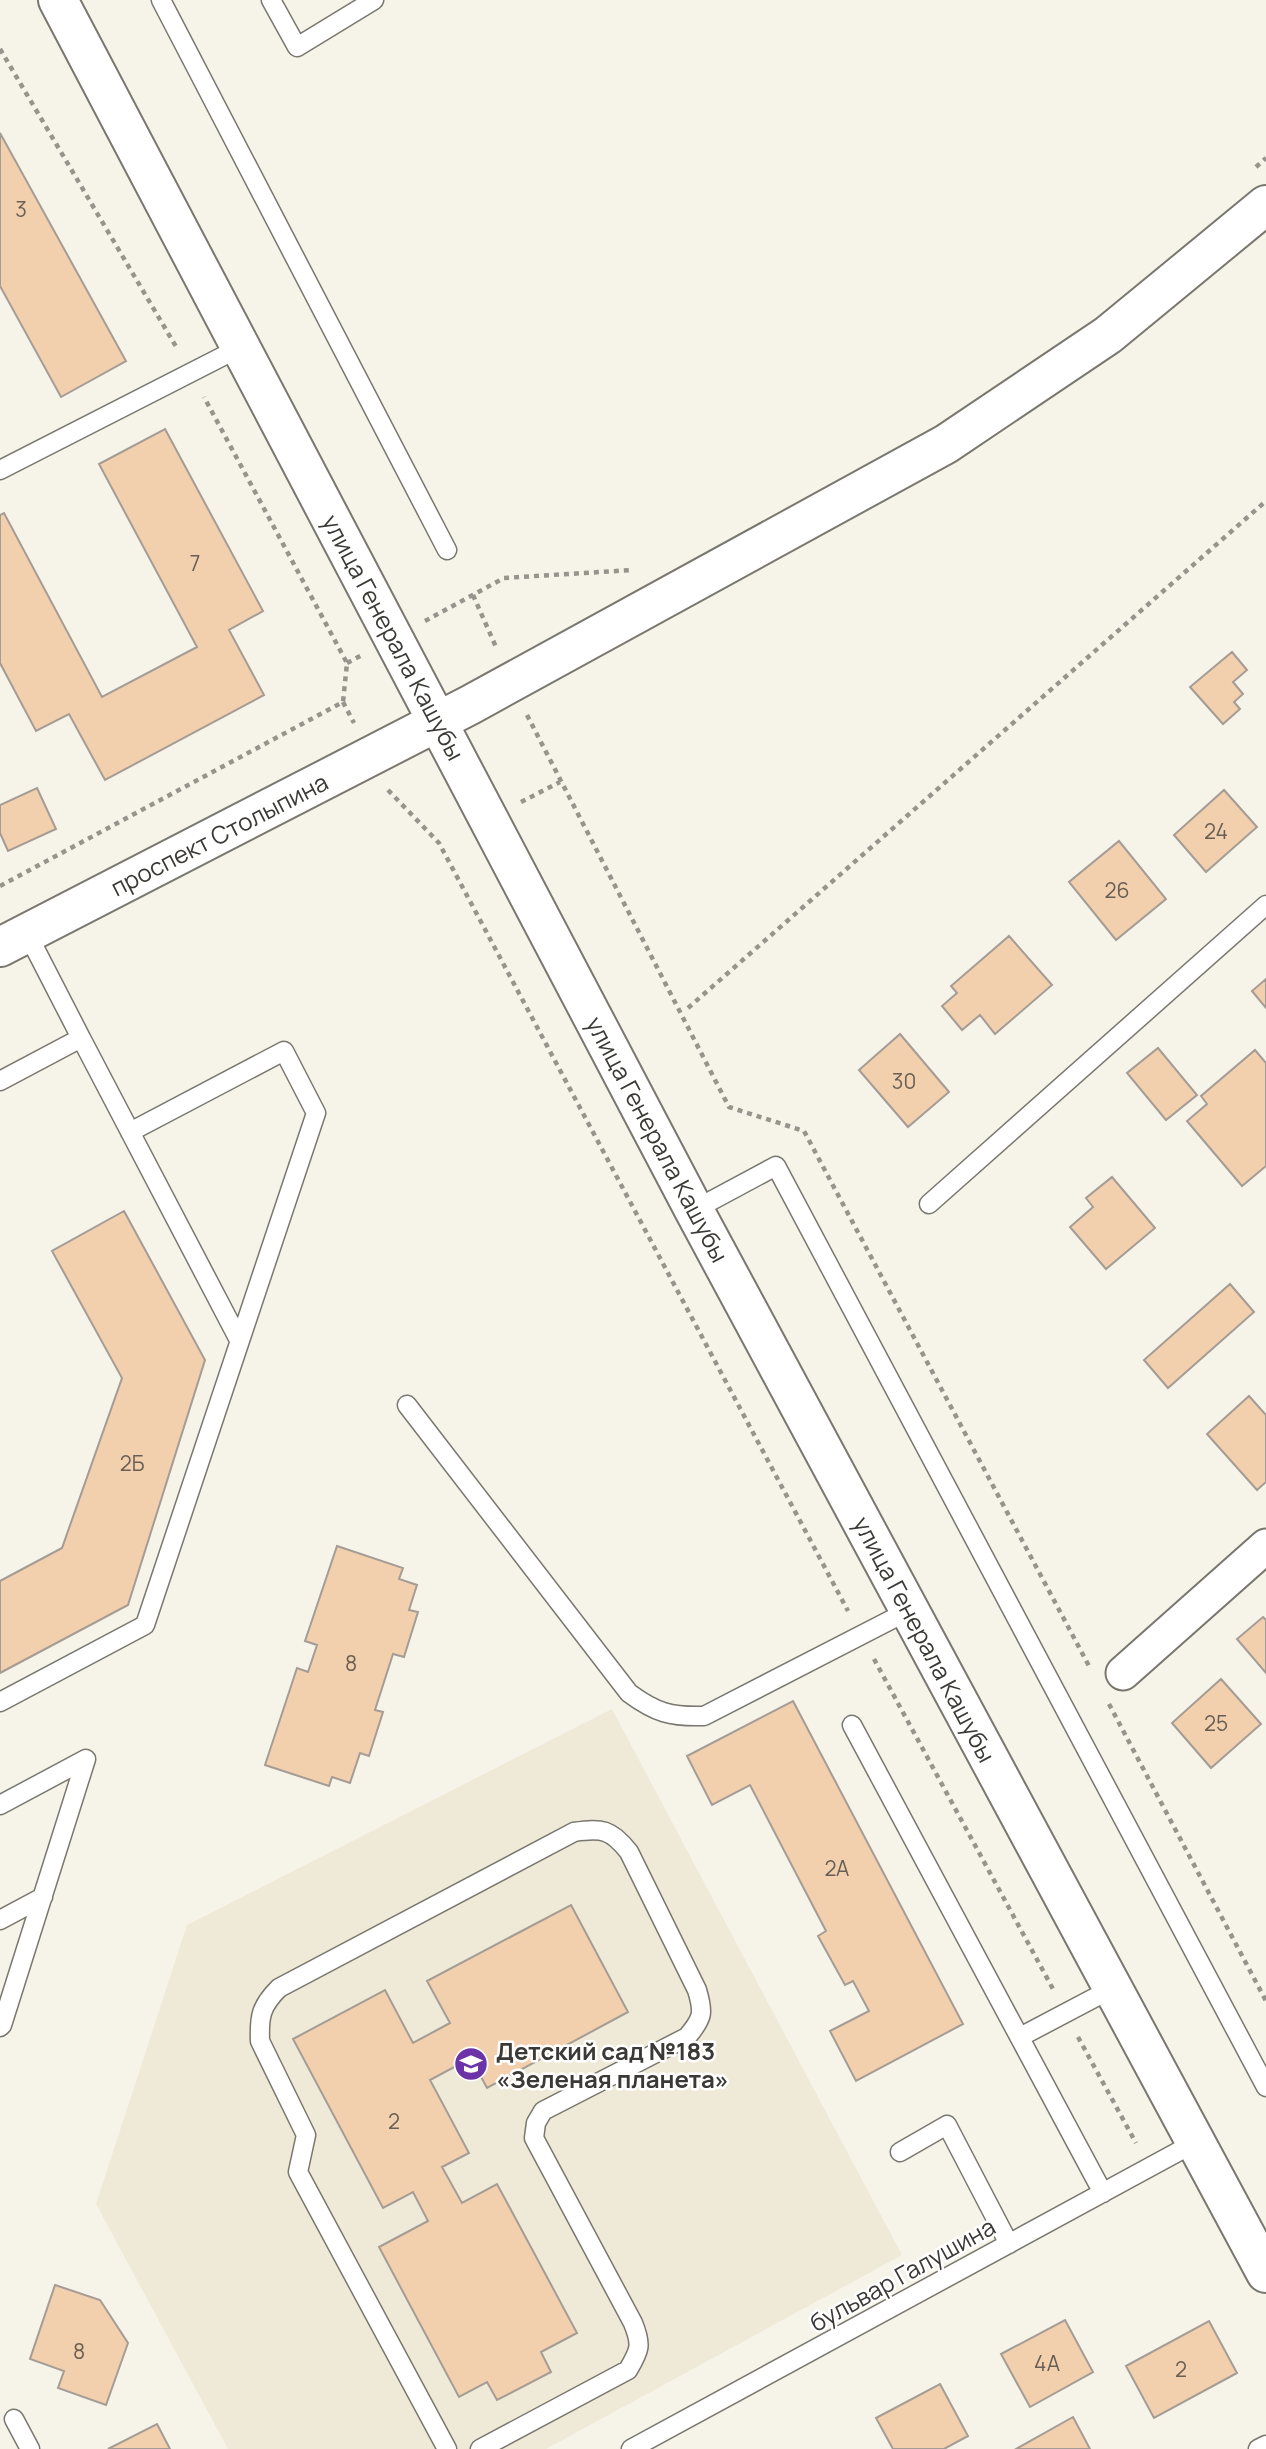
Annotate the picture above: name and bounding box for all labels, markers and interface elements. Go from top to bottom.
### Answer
house number: 3 [15,195,27,223]
street label: улица Генерала Кашубы [315,508,473,766]
house number: 7 [190,549,200,577]
street label: проспект Столыпина [105,765,333,903]
house number: 24 [1204,817,1228,845]
house number: 26 [1104,876,1130,904]
street label: улица Генерала Кашубы [579,1010,737,1268]
house number: 30 [892,1067,916,1095]
house number: 2Б [120,1449,145,1477]
street label: улица Генерала Кашубы [846,1510,1004,1768]
house number: 8 [345,1649,357,1677]
house number: 25 [1204,1709,1228,1737]
house number: 2А [825,1854,849,1882]
place label: Детский сад №183 «Зеленая планета» [496,2034,729,2095]
school or university icon: Детский сад №183 «Зеленая планета» [452,2045,490,2083]
house number: 2 [388,2107,400,2135]
street label: бульвар Галушина [803,2209,1001,2339]
house number: 8 [73,2337,85,2365]
house number: 4А [1034,2349,1060,2377]
house number: 2 [1175,2355,1187,2383]

